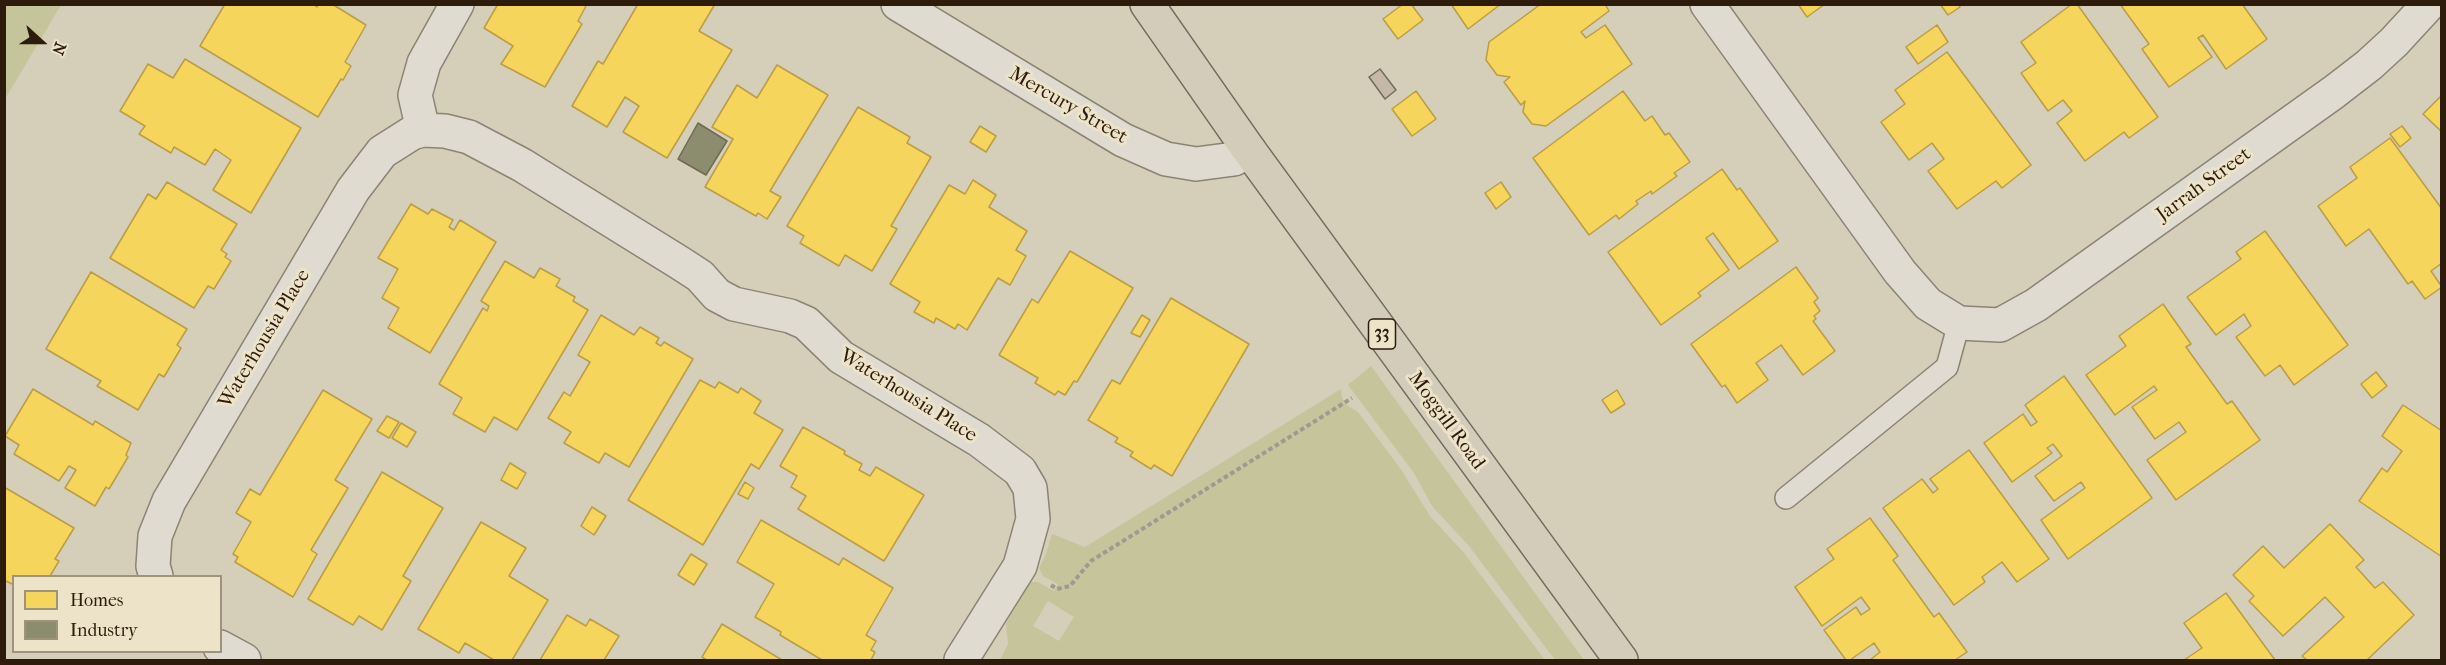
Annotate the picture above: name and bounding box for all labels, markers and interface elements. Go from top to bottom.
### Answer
north arrow [12,12,72,72]
text: N [48,40,70,58]
street label: Mercury Street [1005,62,1131,150]
street label: Jarrah Street [2152,143,2256,227]
street label: Waterhousia Place [214,265,316,413]
road number: 33 [1368,319,1396,349]
street label: Waterhousia Place [835,344,981,448]
street label: Moggill Road [1402,367,1490,475]
legend [12,575,222,653]
text: Homes [70,590,124,611]
text: Industry [70,620,138,641]

